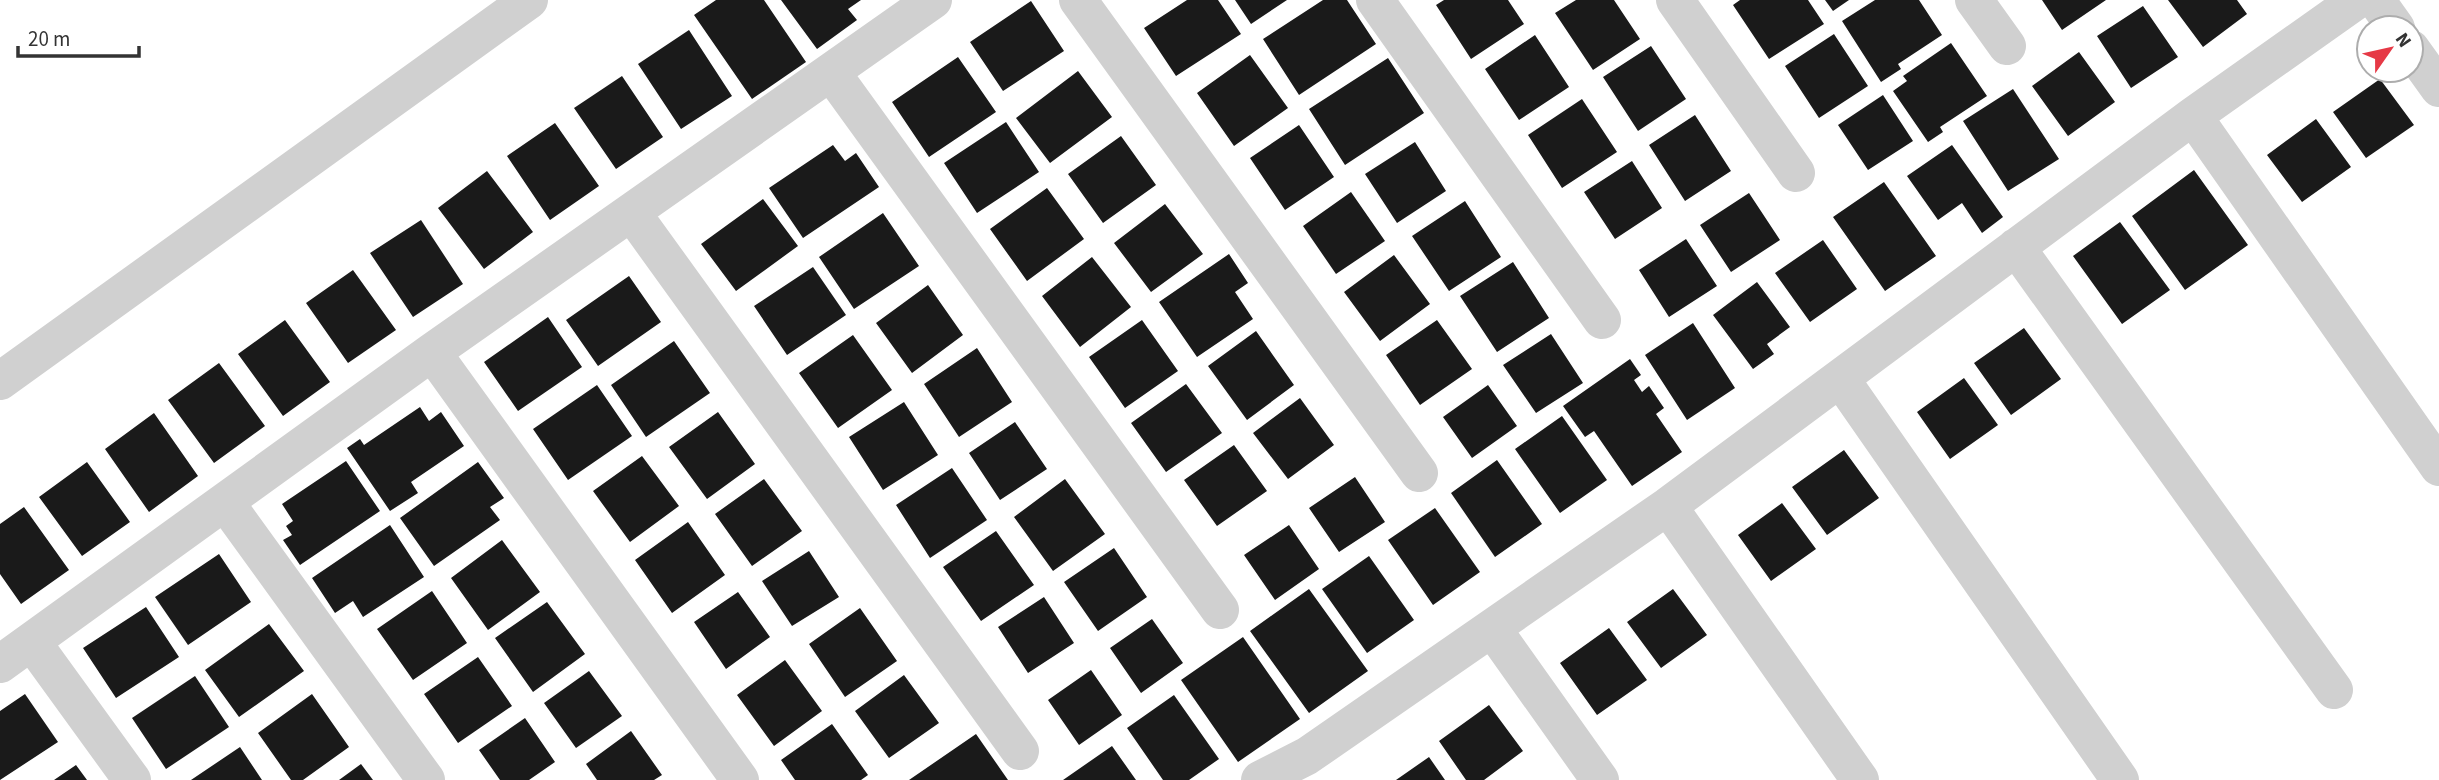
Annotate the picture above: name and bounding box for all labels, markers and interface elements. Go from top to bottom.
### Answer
scale bar [18,14,138,58]
north arrow [2355,14,2425,84]
text: 20 m [28,24,70,54]
text: N [2388,28,2418,53]

